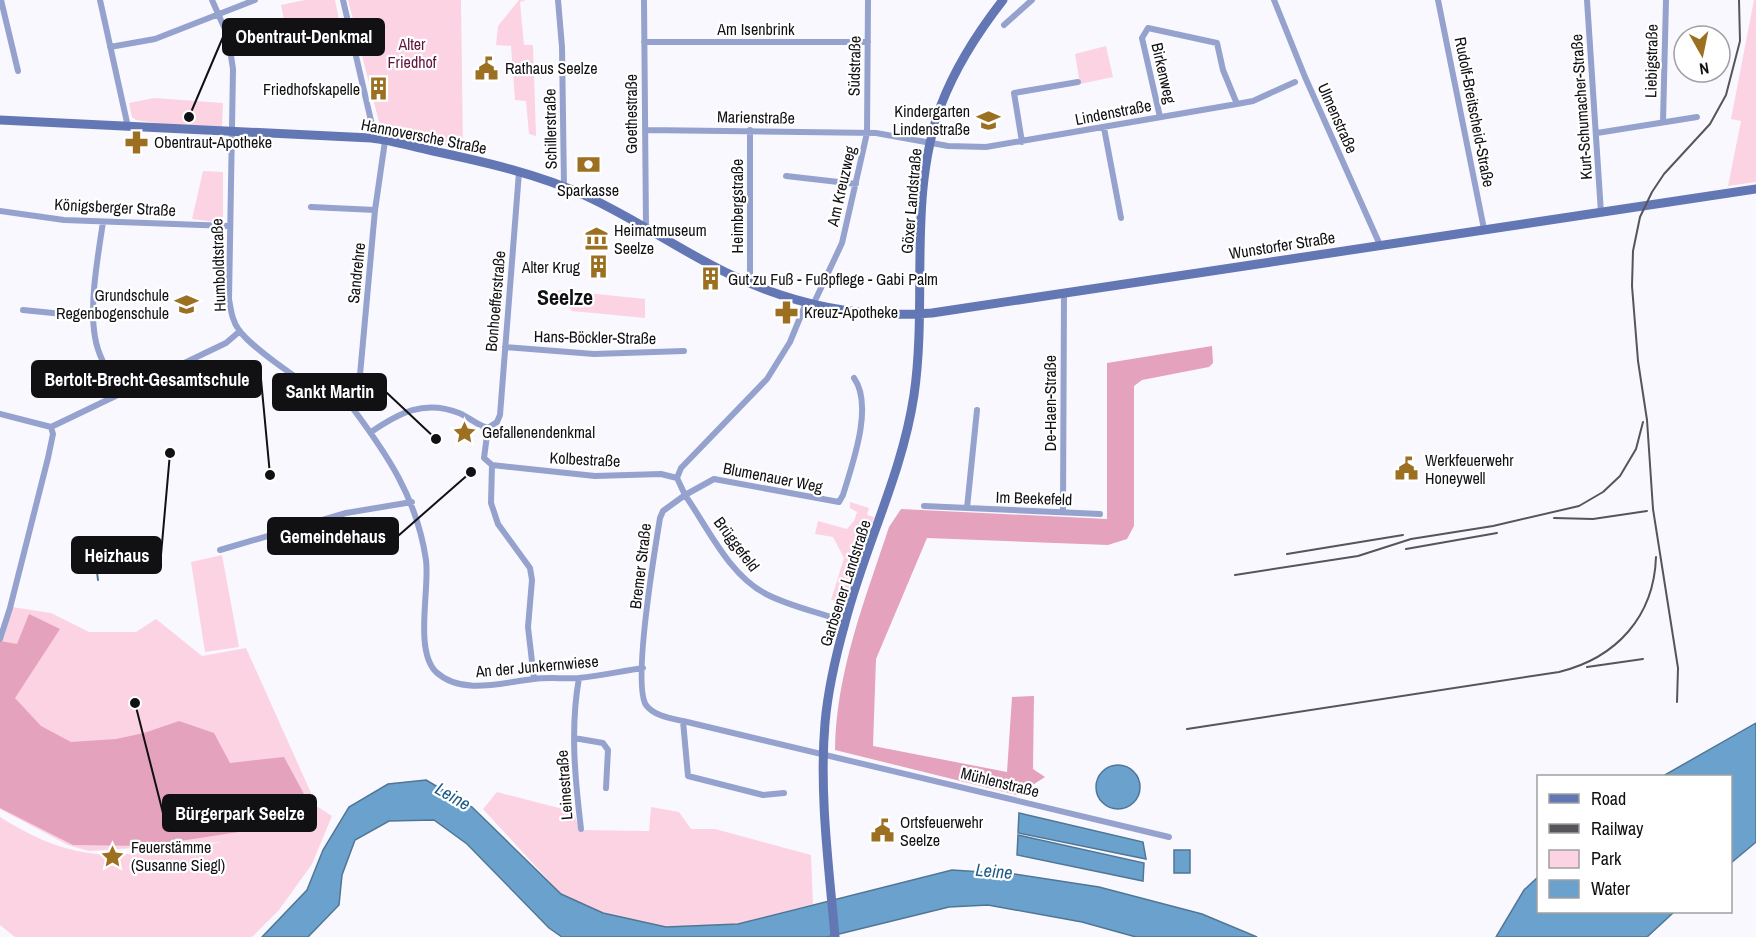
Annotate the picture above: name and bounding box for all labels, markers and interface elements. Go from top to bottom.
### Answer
street label: Am Isenbrink [716,18,795,40]
callout: Obentraut-Denkmal [223,19,384,55]
text: Obentraut-Denkmal [236,24,372,49]
street label: Liebigstraße [1639,24,1663,98]
north arrow [1672,24,1732,84]
park label: Alter Friedhof [388,33,437,73]
street label: Kurt-Schumacher-Straße [1565,33,1597,181]
street label: Rudolf-Breitscheid-Straße [1450,35,1500,189]
street label: Südstraße [842,36,866,96]
street label: Birkenweg [1146,40,1182,106]
public building icon: Rathaus Seelze [474,55,500,81]
place label: Rathaus Seelze [505,57,598,79]
text: N [1698,57,1711,80]
street label: Goethestraße [620,74,642,154]
building icon: Friedhofskapelle [365,76,391,102]
place label: Friedhofskapelle [263,78,360,100]
street label: Ulmenstraße [1313,79,1363,157]
street label: Schillerstraße [538,88,562,170]
street label: Lindenstraße [1073,94,1153,130]
place label: Kindergarten Lindenstraße [893,100,970,140]
street label: Marienstraße [717,105,795,129]
school or university icon: Kindergarten Lindenstraße [975,107,1001,133]
street label: Hannoversche Straße [359,113,489,159]
pharmacy icon: Obentraut-Apotheke [123,129,149,155]
place label: Obentraut-Apotheke [154,131,272,153]
street label: Am Kreuzweg [821,143,861,229]
street label: Göxer Landstraße [895,147,927,255]
bank icon: Sparkasse [575,152,601,178]
street label: Heimbergstraße [726,159,748,253]
place label: Sparkasse [557,179,619,201]
street label: Königsberger Straße [54,193,176,221]
street label: Humboldtstraße [205,218,231,312]
place label: Heimatmuseum Seelze [614,219,707,259]
museum icon: Heimatmuseum Seelze [583,226,609,252]
street label: Wunstorfer Straße [1227,226,1337,264]
street label: Sandrehre [342,241,370,305]
street label: Bonhoefferstraße [480,250,510,352]
building icon: Alter Krug [585,254,611,280]
place label: Alter Krug [521,256,581,278]
building icon: Gut zu Fuß - Fußpflege - Gabi Palm [697,266,723,292]
place label: Gut zu Fuß - Fußpflege - Gabi Palm [728,268,938,290]
district label: Seelze [537,282,593,312]
place label: Grundschule Regenbogenschule [56,284,169,324]
school or university icon: Grundschule Regenbogenschule [174,291,200,317]
pharmacy icon: Kreuz-Apotheke [773,299,799,325]
place label: Kreuz-Apotheke [804,301,898,323]
street label: Hans-Böckler-Straße [534,325,656,349]
street label: De-Haen-Straße [1039,355,1061,451]
callout: Bertolt-Brecht-Gesamtschule [32,361,261,397]
text: Bertolt-Brecht-Gesamtschule [44,367,250,392]
callout: Sankt Martin [273,374,386,410]
text: Sankt Martin [286,379,374,404]
place icon: Gefallenendenkmal [451,419,477,445]
place label: Gefallenendenkmal [482,421,595,443]
street label: Kolbestraße [549,446,621,472]
place label: Werkfeuerwehr Honeywell [1425,449,1514,489]
public building icon: Werkfeuerwehr Honeywell [1394,456,1420,482]
street label: Blumenauer Weg [721,457,825,498]
street label: Im Beekefeld [995,486,1073,510]
street label: Brüggefeld [709,512,765,576]
street label: Garbsener Landstraße [814,517,876,649]
callout: Gemeindehaus [268,518,398,554]
street label: Bremer Straße [624,522,656,610]
text: Gemeindehaus [280,524,386,549]
callout: Heizhaus [72,537,161,573]
text: Heizhaus [85,543,149,568]
street label: An der Junkernwiese [474,650,599,682]
street label: Leinestraße [551,749,577,821]
street label: Mühlenstraße [958,762,1042,802]
legend [1537,775,1732,913]
water label: Leine [431,776,475,816]
text: Road [1591,786,1626,811]
callout: Bürgerpark Seelze [163,795,316,831]
text: Bürgerpark Seelze [175,801,305,826]
place label: Ortsfeuerwehr Seelze [900,811,984,851]
text: Railway [1591,816,1644,841]
public building icon: Ortsfeuerwehr Seelze [869,818,895,844]
place label: Feuerstämme (Susanne Siegl) [131,836,225,876]
place icon: Feuerstämme (Susanne Siegl) [100,843,126,869]
text: Park [1591,846,1622,871]
water label: Leine [975,857,1013,885]
text: Water [1591,876,1630,901]

